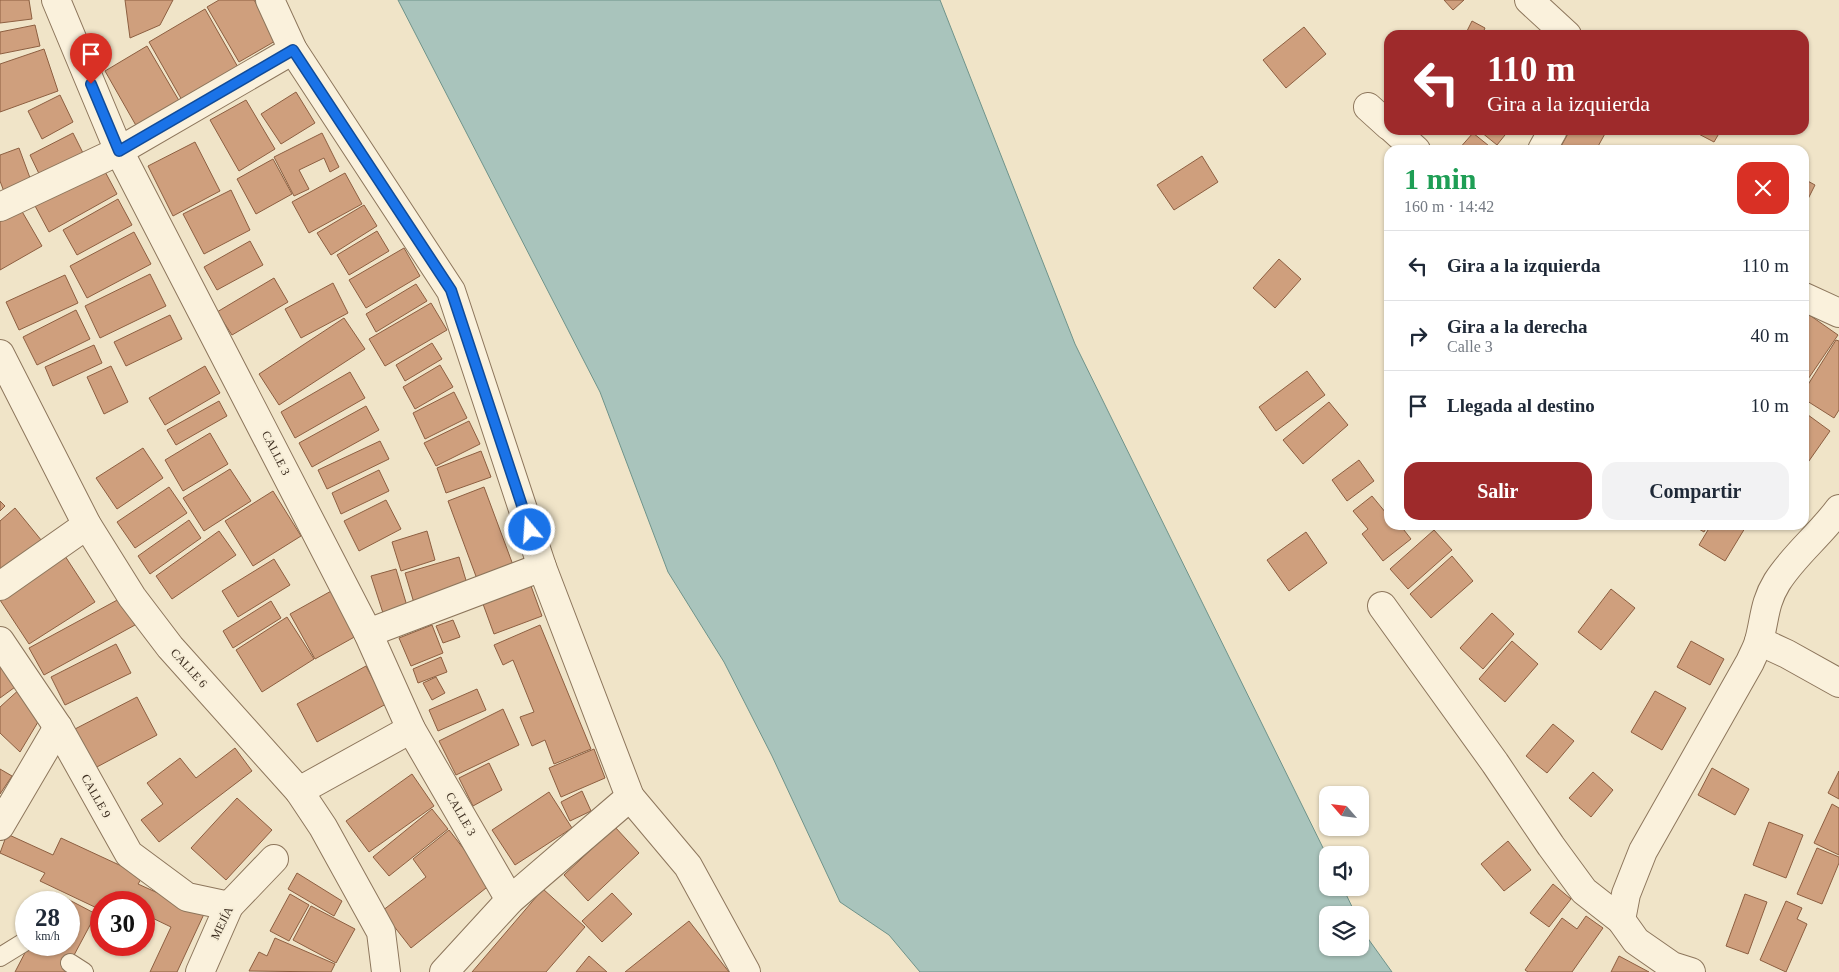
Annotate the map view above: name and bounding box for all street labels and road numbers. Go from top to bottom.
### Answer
street label: CALLE 3 [259,429,293,477]
street label: CALLE 6 [168,646,210,690]
street label: CALLE 9 [78,772,114,820]
street label: CALLE 3 [443,790,479,838]
street label: MEJÍA [208,904,236,942]

